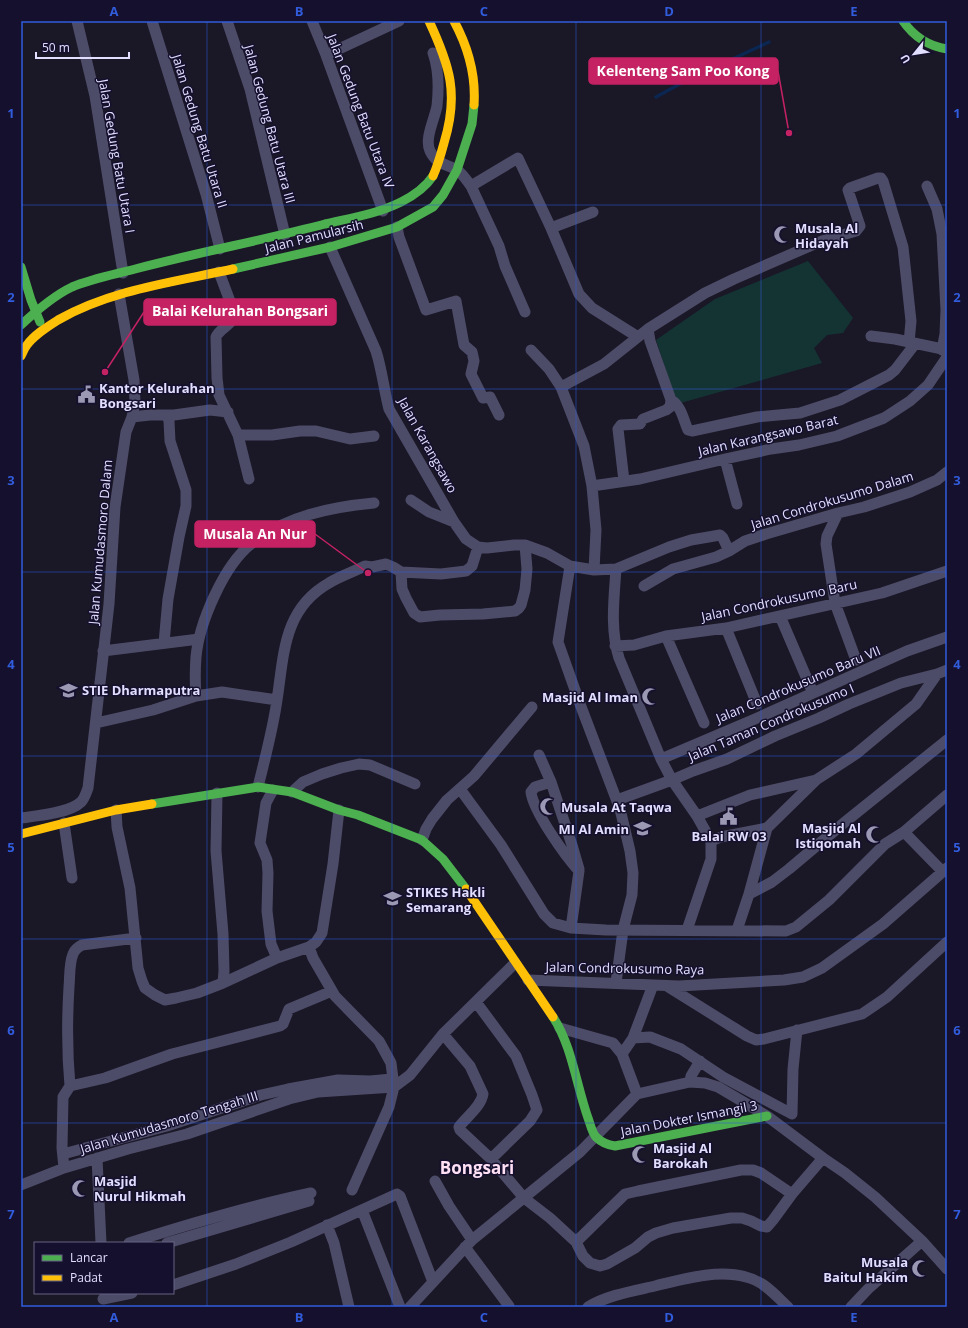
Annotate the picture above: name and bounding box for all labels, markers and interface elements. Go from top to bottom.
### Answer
text: A [110,2,119,20]
text: B [295,2,304,20]
text: C [480,2,488,20]
text: D [664,2,674,20]
text: E [850,2,858,20]
street label: Jalan Gedung Batu Utara IV [323,29,399,191]
scale bar [36,34,129,60]
north arrow [894,34,934,74]
text: 50 m [42,39,70,56]
street label: Jalan Gedung Batu Utara III [240,41,300,205]
street label: Jalan Gedung Batu Utara II [167,50,232,210]
text: U [896,52,913,67]
callout: Kelenteng Sam Poo Kong [589,58,778,84]
text: Kelenteng Sam Poo Kong [597,61,769,80]
street label: Jalan Gedung Batu Utara I [94,76,139,234]
text: 1 [7,104,15,122]
text: 1 [953,104,961,122]
street label: Jalan Pamularsih [261,215,365,257]
place label: Musala Al Hidayah [795,219,858,252]
mosque icon: Musala Al Hidayah [772,225,792,245]
text: 2 [7,288,15,306]
text: 2 [953,288,961,306]
callout: Balai Kelurahan Bongsari [144,299,336,325]
text: Balai Kelurahan Bongsari [152,301,328,320]
place label: Kantor Kelurahan Bongsari [99,379,215,412]
public building icon: Kantor Kelurahan Bongsari [76,385,96,405]
street label: Jalan Karangsawo [393,392,462,496]
street label: Jalan Karangsawo Barat [694,410,840,460]
street label: Jalan Kumudasmoro Dalam [84,459,116,627]
street label: Jalan Condrokusumo Dalam [747,467,915,534]
text: 3 [7,471,15,489]
text: 3 [953,471,961,489]
callout: Musala An Nur [195,521,315,547]
text: Musala An Nur [203,524,307,543]
street label: Jalan Condrokusumo Baru [698,575,859,626]
street label: Jalan Condrokusumo Baru VII [711,641,883,728]
text: 4 [7,655,15,673]
text: 4 [953,655,961,673]
street label: Jalan Taman Condrokusumo I [684,679,857,766]
school or university icon: STIE Dharmaputra [59,680,79,700]
place label: STIE Dharmaputra [82,681,200,699]
mosque icon: Masjid Al Iman [641,687,661,707]
place label: Masjid Al Iman [542,688,638,706]
mosque icon: Musala At Taqwa [538,797,558,817]
place label: Musala At Taqwa [561,798,672,816]
public building icon: Balai RW 03 [719,807,739,827]
school or university icon: MI Al Amin [632,819,652,839]
place label: Masjid Al Istiqomah [795,819,861,852]
place label: MI Al Amin [559,820,629,838]
mosque icon: Masjid Al Istiqomah [864,825,884,845]
place label: Balai RW 03 [691,827,767,845]
text: 5 [7,838,15,856]
text: 5 [953,838,961,856]
place label: STIKES Hakli Semarang [406,883,485,916]
school or university icon: STIKES Hakli Semarang [383,889,403,909]
street label: Jalan Condrokusumo Raya [543,958,705,978]
text: 6 [7,1021,15,1039]
text: 6 [953,1021,961,1039]
street label: Jalan Kumudasmoro Tengah III [76,1086,260,1158]
street label: Jalan Dokter Ismangil 3 [617,1096,759,1140]
place label: Masjid Al Barokah [653,1139,712,1172]
mosque icon: Masjid Al Barokah [630,1145,650,1165]
district label: Bongsari [440,1156,514,1179]
place label: Masjid Nurul Hikmah [94,1172,186,1205]
mosque icon: Masjid Nurul Hikmah [71,1178,91,1198]
text: 7 [7,1205,15,1223]
text: 7 [953,1205,961,1223]
legend [34,1242,174,1294]
text: Lancar [70,1249,108,1266]
place label: Musala Baitul Hakim [823,1253,908,1286]
mosque icon: Musala Baitul Hakim [911,1259,931,1279]
text: Padat [70,1269,102,1286]
text: A [110,1308,119,1326]
text: B [295,1308,304,1326]
text: C [480,1308,488,1326]
text: D [664,1308,674,1326]
text: E [850,1308,858,1326]

